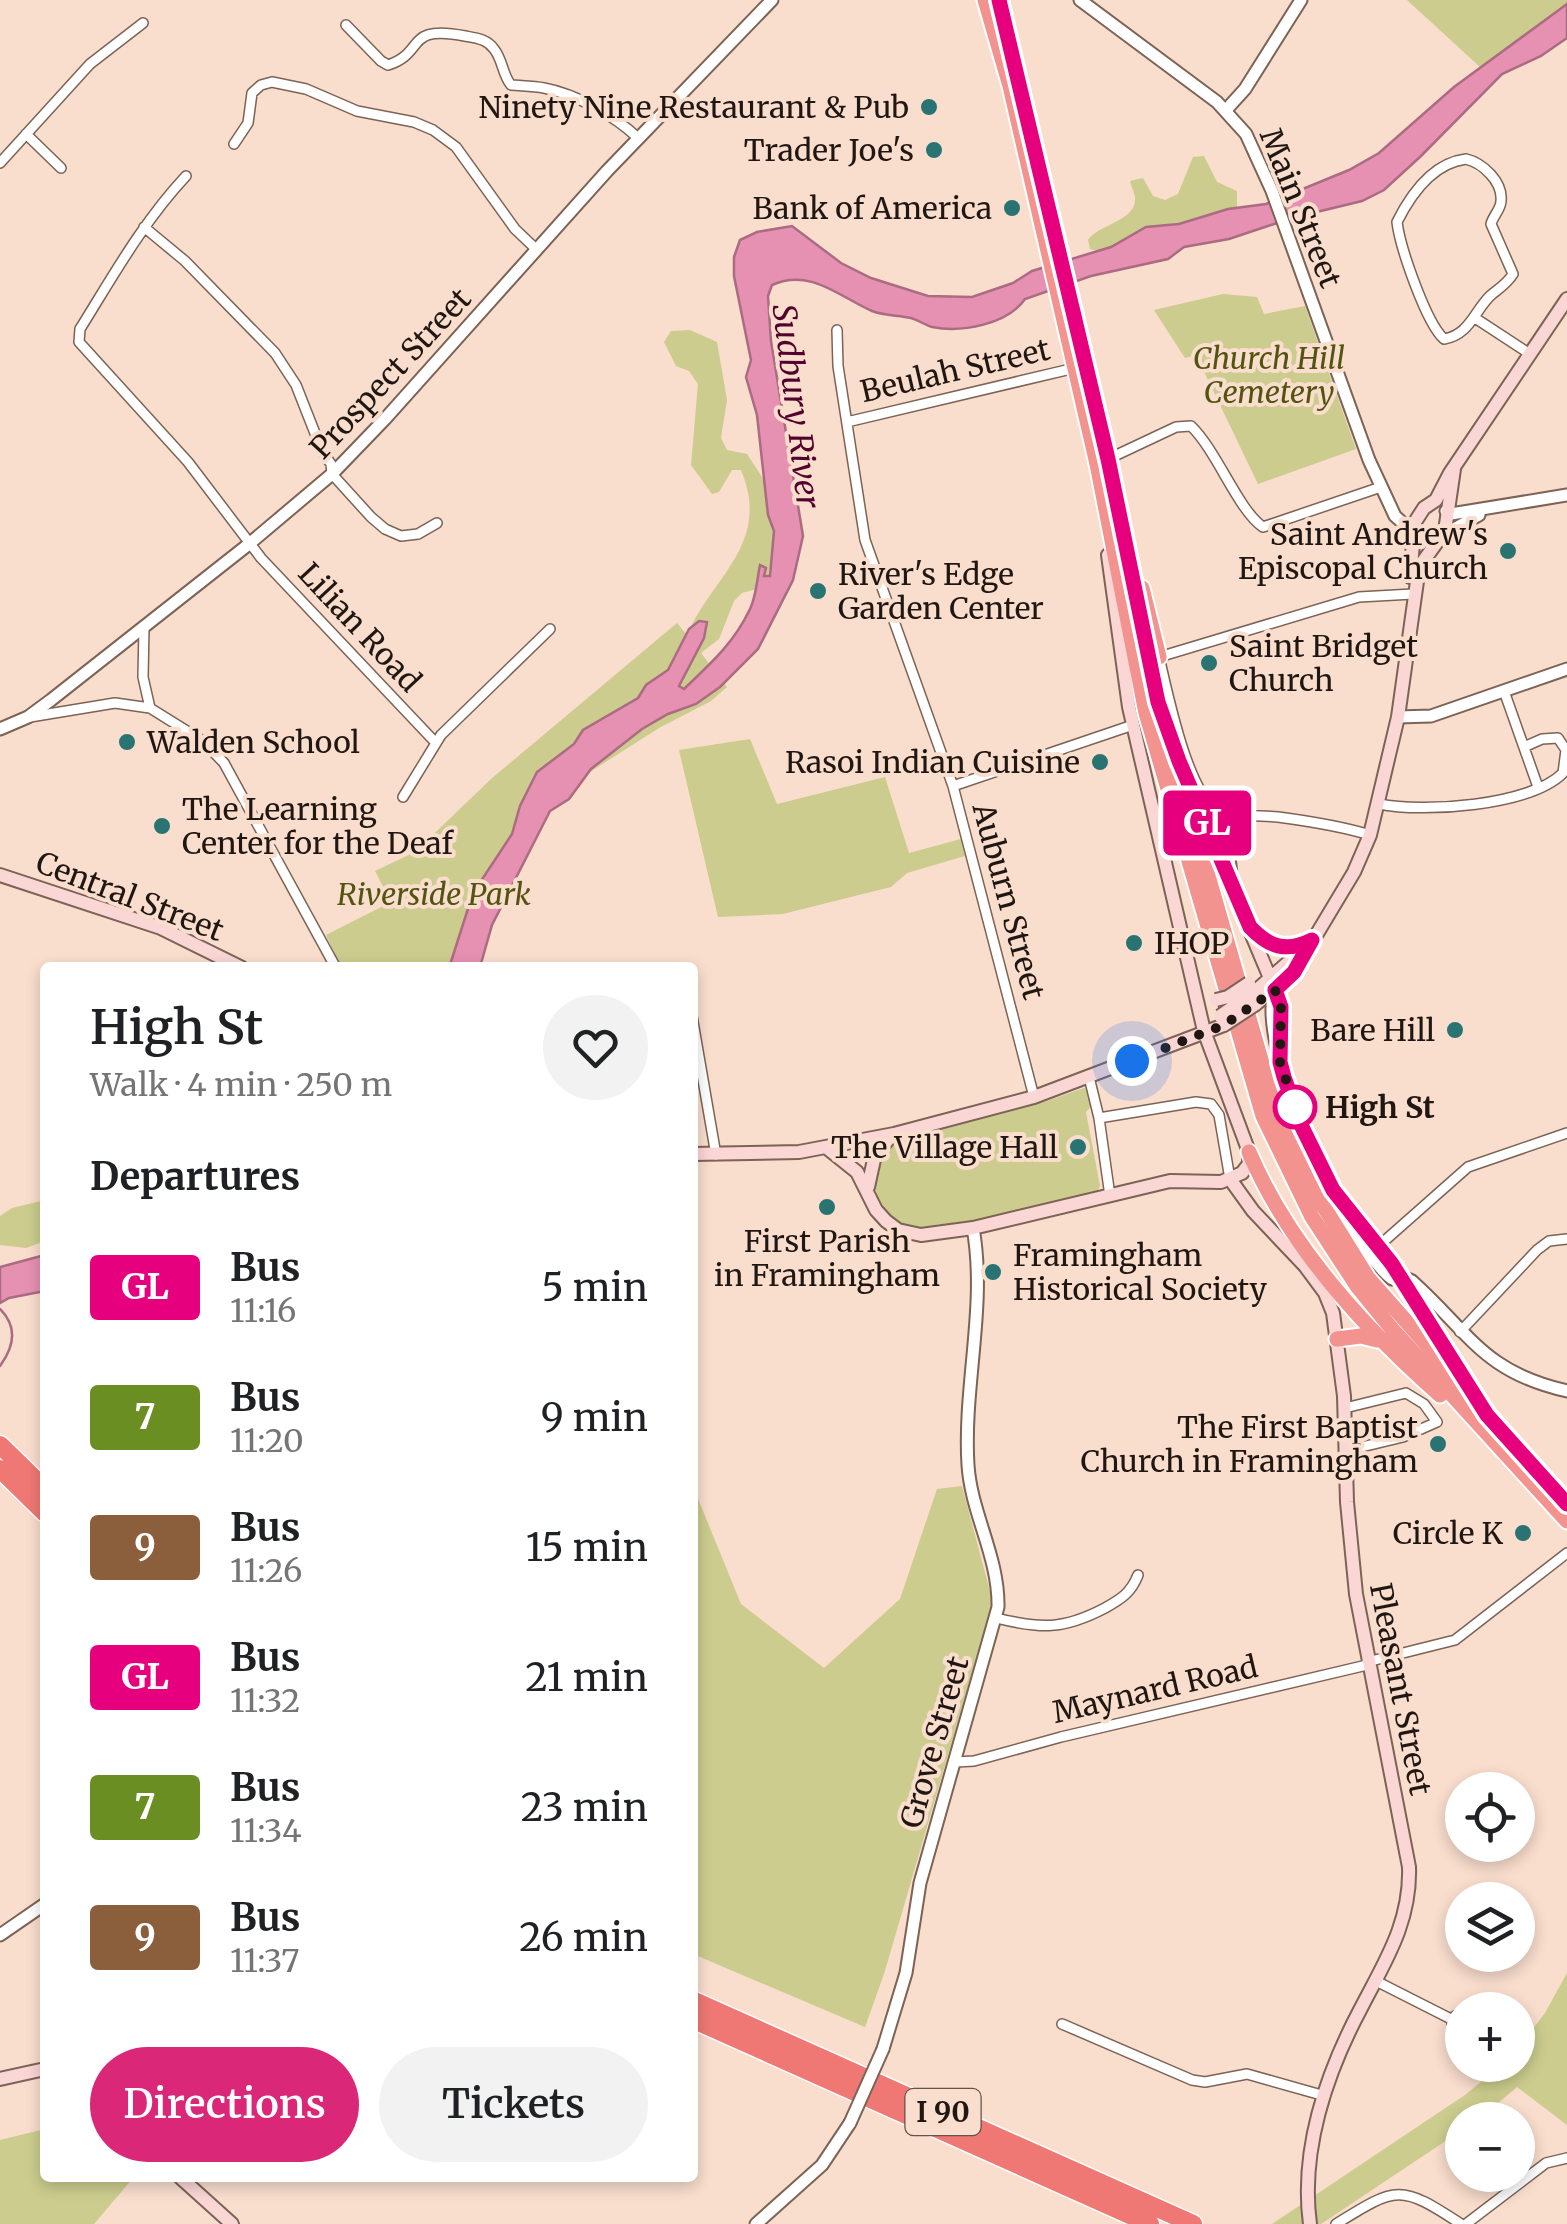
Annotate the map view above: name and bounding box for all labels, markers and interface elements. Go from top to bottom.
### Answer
place label: Ninety Nine Restaurant & Pub [479,88,909,126]
marker: Ninety Nine Restaurant & Pub [918,96,940,118]
street label: Main Street [1252,123,1350,293]
place label: Trader Joe's [744,131,914,169]
marker: Trader Joe's [923,139,945,161]
place label: Bank of America [752,189,992,227]
marker: Bank of America [1001,197,1023,219]
street label: Prospect Street [301,280,479,466]
water label: Sudbury River [764,302,828,511]
street label: Beulah Street [857,330,1054,410]
park label: Church Hill Cemetery [1193,339,1345,411]
place label: Saint Andrew's Episcopal Church [1238,515,1488,587]
marker: Saint Andrew's Episcopal Church [1497,540,1519,562]
street label: Lilian Road [291,554,429,700]
place label: River's Edge Garden Center [838,555,1044,627]
marker: River's Edge Garden Center [807,580,829,602]
place label: Saint Bridget Church [1229,627,1418,699]
marker: Saint Bridget Church [1198,652,1220,674]
place label: Walden School [146,723,360,761]
marker: Walden School [116,731,138,753]
place label: Rasoi Indian Cuisine [785,743,1080,781]
marker: Rasoi Indian Cuisine [1089,751,1111,773]
place label: The Learning Center for the Deaf [182,790,455,862]
line badge: GL [1162,790,1252,856]
street label: Auburn Street [964,798,1054,1004]
text: GL [1183,801,1231,845]
marker: The Learning Center for the Deaf [151,815,173,837]
street label: Central Street [31,843,229,949]
park label: Riverside Park [337,875,532,913]
place label: IHOP [1154,924,1229,962]
marker: IHOP [1123,932,1145,954]
button: heart [543,995,648,1100]
text: High St [90,997,263,1057]
place label: Bare Hill [1310,1011,1435,1049]
marker: Bare Hill [1444,1019,1466,1041]
your location [1107,1036,1157,1086]
text: Walk · 4 min · 250 m [90,1065,392,1105]
marker: High St [1274,1086,1316,1128]
place label: High St [1325,1088,1435,1126]
place label: The Village Hall [831,1128,1058,1166]
marker: The Village Hall [1067,1136,1089,1158]
text: Departures [90,1153,300,1200]
marker: First Parish in Framingham [816,1196,838,1218]
place label: First Parish in Framingham [714,1222,940,1294]
place label: Framingham Historical Society [1013,1236,1267,1308]
text: Bus [230,1244,300,1291]
marker: Framingham Historical Society [982,1261,1004,1283]
text: 5 min [542,1264,648,1311]
text: GL [121,1265,169,1309]
text: 11:16 [230,1291,296,1331]
text: Bus [230,1374,300,1421]
text: 9 min [541,1394,648,1441]
text: 7 [135,1395,155,1439]
place label: The First Baptist Church in Framingham [1080,1408,1418,1480]
text: 11:20 [230,1421,304,1461]
marker: The First Baptist Church in Framingham [1427,1433,1449,1455]
text: Bus [230,1504,300,1551]
place label: Circle K [1393,1514,1503,1552]
marker: Circle K [1512,1522,1534,1544]
text: 15 min [526,1524,648,1571]
text: 9 [134,1525,156,1569]
text: 11:26 [230,1551,302,1591]
street label: Pleasant Street [1362,1580,1440,1799]
text: Bus [230,1634,300,1681]
street label: Maynard Road [1049,1647,1261,1731]
street label: Grove Street [891,1652,977,1832]
text: 21 min [525,1654,648,1701]
text: GL [121,1655,169,1699]
text: 11:32 [230,1681,300,1721]
text: Bus [230,1764,300,1811]
map controls [1445,1772,1535,2192]
button: locate [1445,1772,1535,1862]
text: 23 min [521,1784,648,1831]
text: 7 [135,1785,155,1829]
text: 11:34 [230,1811,302,1851]
button: layers [1445,1882,1535,1972]
text: Bus [230,1894,300,1941]
text: 26 min [519,1914,648,1961]
text: 9 [134,1915,156,1959]
text: 11:37 [230,1941,299,1981]
button: + [1445,1992,1535,2082]
button: Directions [90,2047,359,2162]
button: Tickets [379,2047,648,2162]
road number: I 90 [906,2089,980,2135]
button: − [1445,2102,1535,2192]

